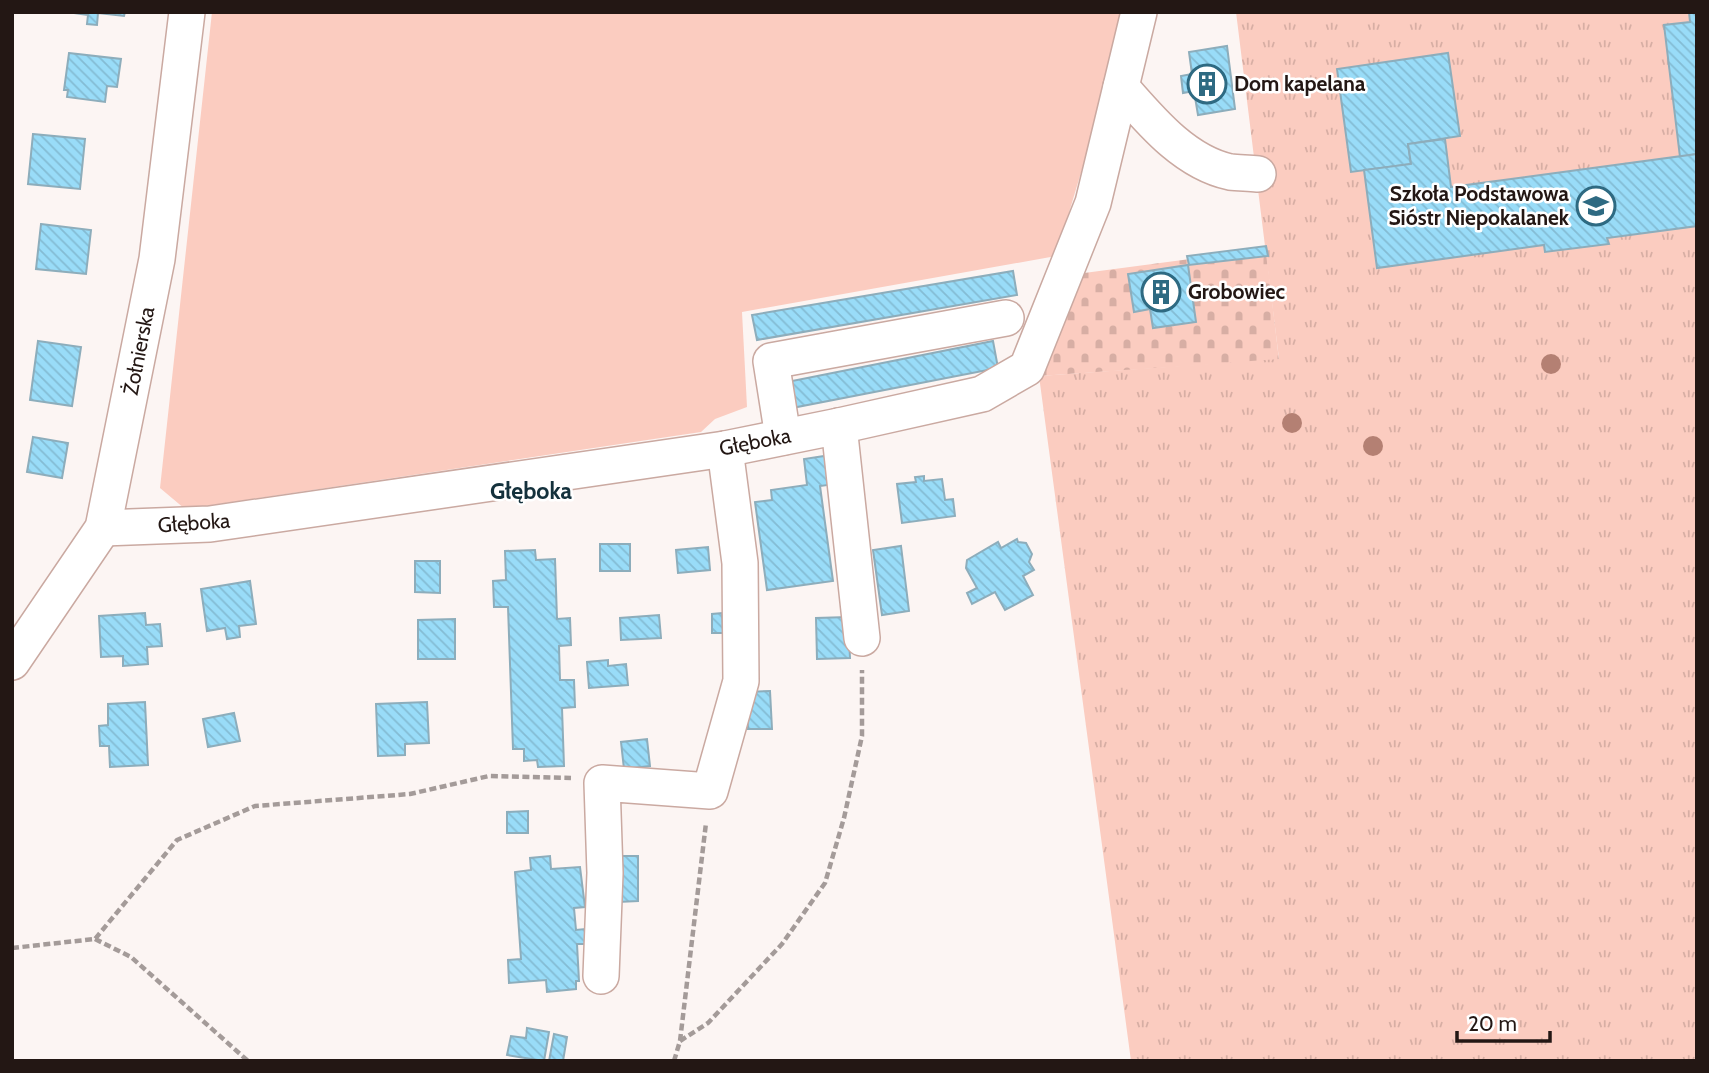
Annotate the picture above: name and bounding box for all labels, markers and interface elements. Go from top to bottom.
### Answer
building icon: Dom kapelana [1186,63,1228,105]
place label: Dom kapelana [1234,71,1366,96]
place label: Szkoła Podstawowa Sióstr Niepokalanek [1389,181,1570,230]
school or university icon: Szkoła Podstawowa Sióstr Niepokalanek [1575,185,1617,227]
building icon: Grobowiec [1140,271,1182,313]
place label: Grobowiec [1188,279,1285,304]
street label: Żołnierska [118,304,159,397]
street label: Głęboka [717,422,793,461]
district label: Głęboka [490,477,572,505]
street label: Głęboka [157,508,231,537]
scale bar [1457,1000,1550,1044]
text: 20 m [1468,1011,1517,1036]

